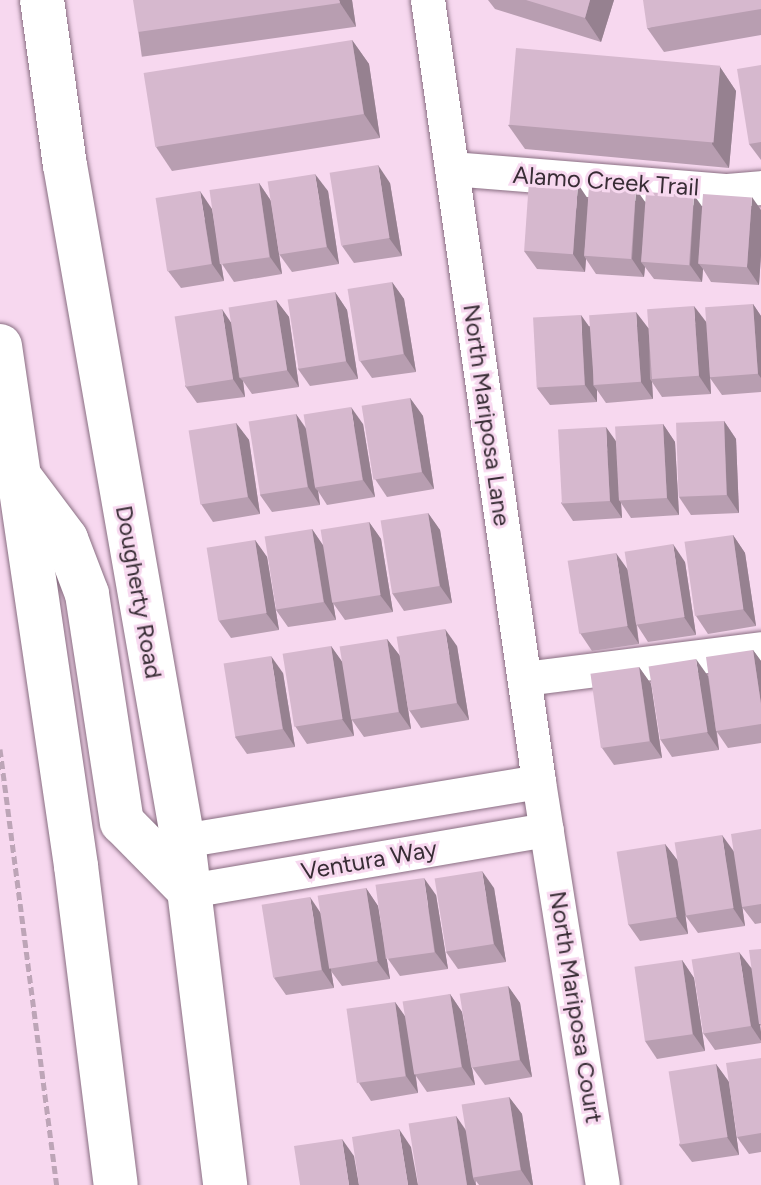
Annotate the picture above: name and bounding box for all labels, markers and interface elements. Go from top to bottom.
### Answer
street label: Alamo Creek Trail [512,160,700,202]
street label: North Mariposa Lane [457,302,517,528]
street label: Dougherty Road [110,503,168,681]
street label: Ventura Way [299,834,439,886]
street label: North Mariposa Court [543,889,609,1125]

